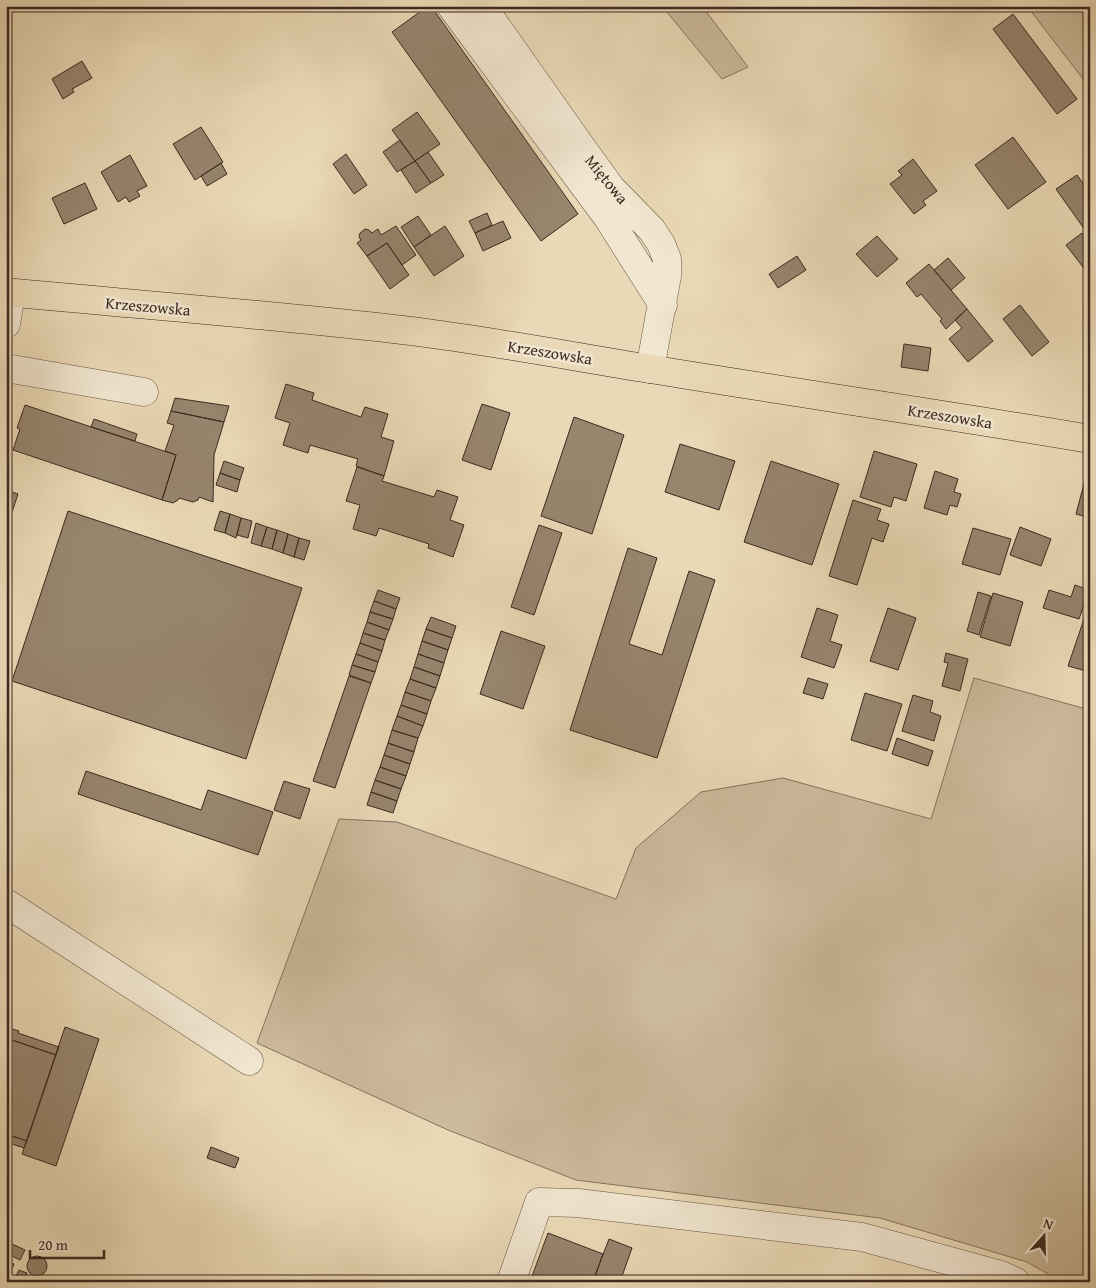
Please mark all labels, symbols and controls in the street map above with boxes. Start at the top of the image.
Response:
street label: Miętowa [580,149,635,209]
street label: Krzeszowska [104,290,192,322]
street label: Krzeszowska [506,333,594,371]
street label: Krzeszowska [906,397,994,435]
north arrow [1018,1210,1068,1260]
text: N [1041,1213,1057,1235]
scale bar [30,1228,104,1260]
text: 20 m [38,1234,69,1255]

